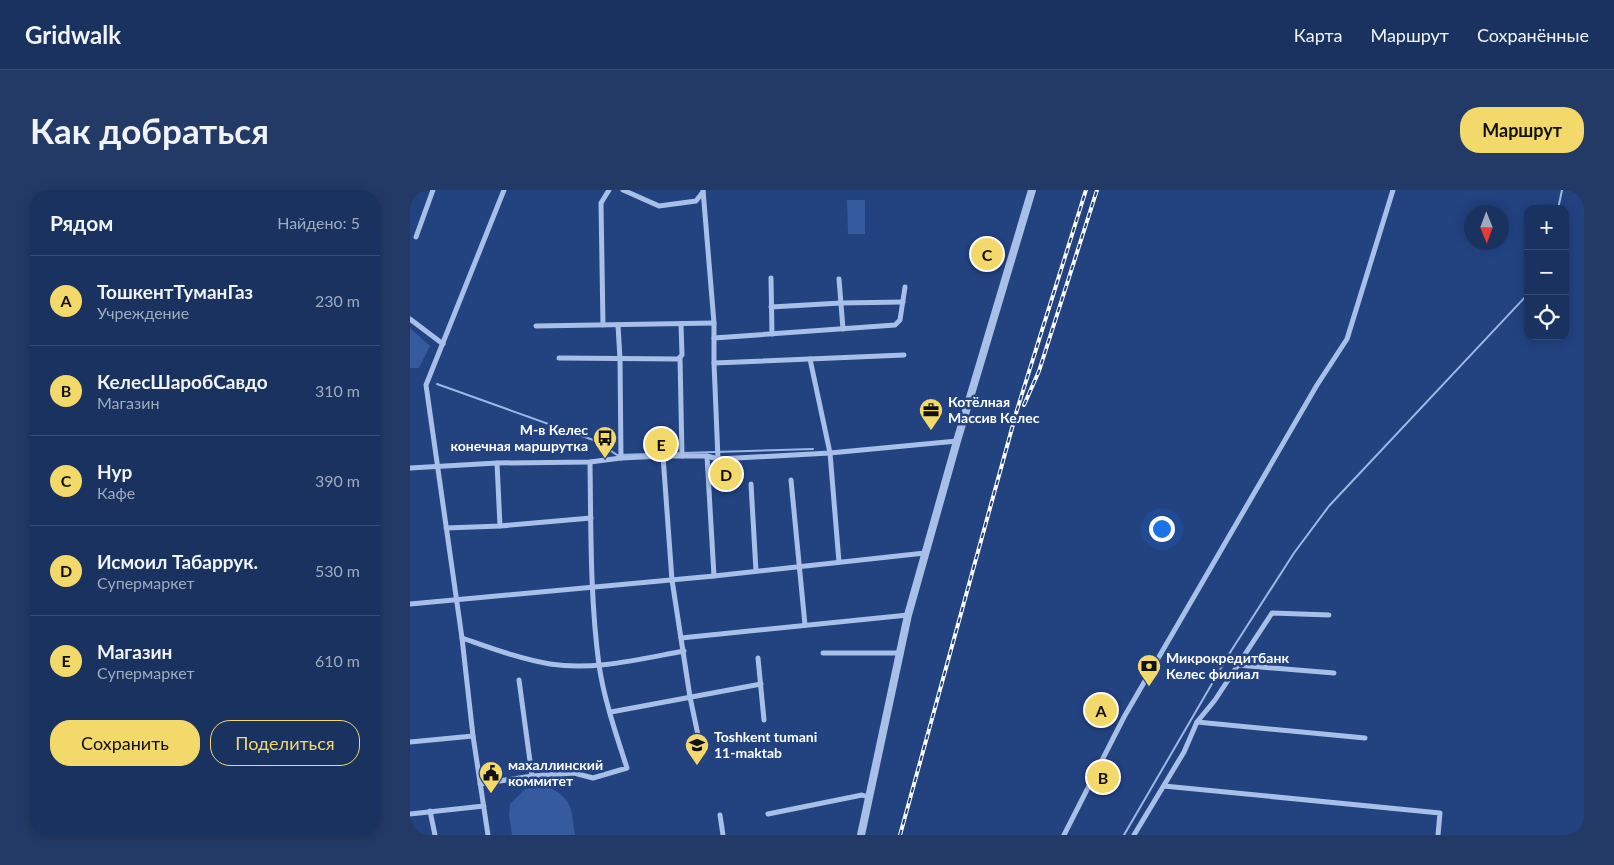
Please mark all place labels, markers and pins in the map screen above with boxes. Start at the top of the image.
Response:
pin: C [971,235,1003,273]
place label: Котёлная Массив Келес [948,393,1040,426]
office icon: Котёлная Массив Келес [918,397,944,431]
place label: М-в Келес конечная маршрутка [450,421,588,454]
bus stop icon: М-в Келес конечная маршрутка [592,425,618,459]
pin: E [645,425,677,463]
pin: D [710,455,742,493]
place label: Микрокредитбанк Келес филиал [1166,649,1289,682]
bank icon: Микрокредитбанк Келес филиал [1136,653,1162,687]
pin: A [1085,691,1117,729]
place label: Toshkent tumani 11-maktab [714,728,817,761]
school or university icon: Toshkent tumani 11-maktab [684,732,710,766]
place label: махаллинский коммитет [508,756,603,789]
pin: B [1087,758,1119,796]
public building icon: махаллинский коммитет [478,760,504,794]

